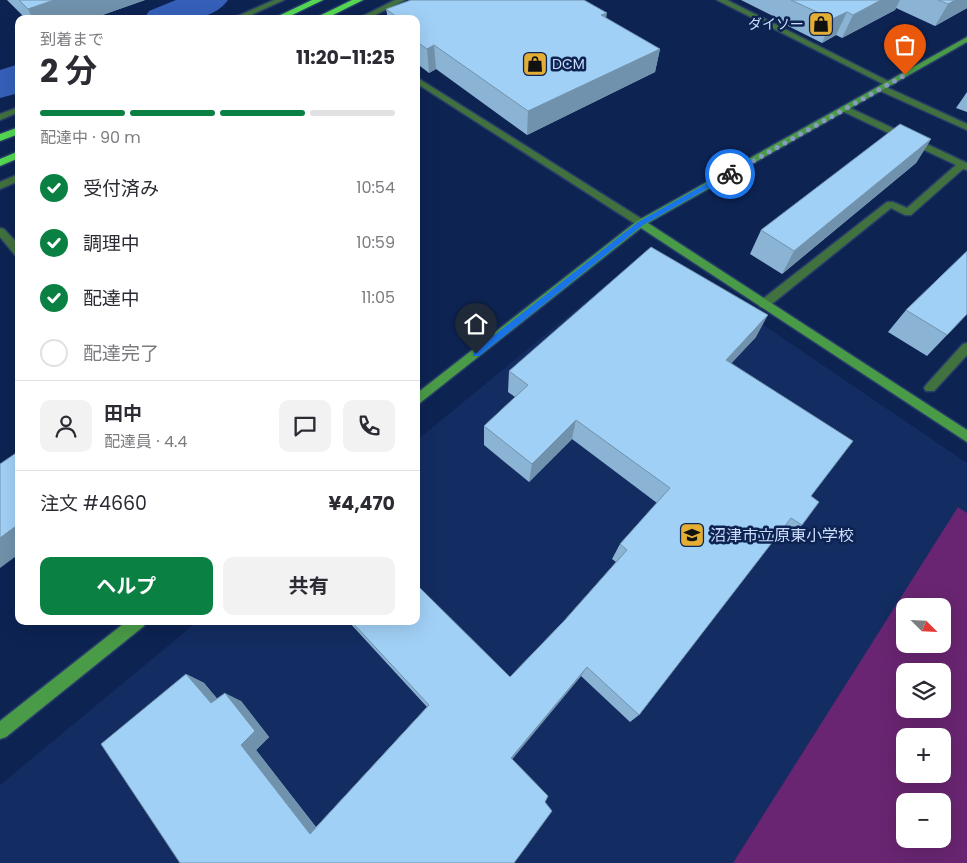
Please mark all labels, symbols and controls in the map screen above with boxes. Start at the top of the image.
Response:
shop icon: ダイソー [808,11,834,37]
place label: ダイソー [748,14,804,34]
pin [884,24,926,75]
text: 到着まで [40,28,104,51]
icon: bag [891,31,919,59]
text: 11:20–11:25 [296,44,395,71]
text: 2 分 [40,48,97,93]
shop icon: DCM [522,51,548,77]
place label: DCM [552,54,585,74]
text: 配達中 · 90 m [40,126,141,149]
courier [705,149,755,199]
icon: bike [716,160,744,188]
icon: check [40,174,68,202]
text: 受付済み [83,175,159,202]
text: 10:54 [356,176,395,199]
icon: check [40,229,68,257]
text: 調理中 [83,230,140,257]
text: 10:59 [356,231,395,254]
icon: check [40,284,68,312]
text: 配達中 [83,285,140,312]
text: 11:05 [361,286,395,309]
pin [455,303,497,354]
icon: home [462,310,490,338]
text: 配達完了 [83,340,159,367]
button: person [40,400,92,452]
text: 田中 [104,400,142,427]
button: chat [279,400,331,452]
button: phone [343,400,395,452]
text: 配達員 · 4.4 [104,430,187,453]
text: 注文 #4660 [40,490,147,517]
text: ¥4,470 [329,490,395,517]
school or university icon: 沼津市立原東小学校 [679,522,705,548]
place label: 沼津市立原東小学校 [710,524,854,547]
button: ヘルプ [40,557,213,615]
button: 共有 [223,557,395,615]
north arrow [896,598,951,652]
map controls [896,598,951,848]
button: layers [896,663,951,718]
button: + [896,728,951,783]
button: − [896,793,951,848]

